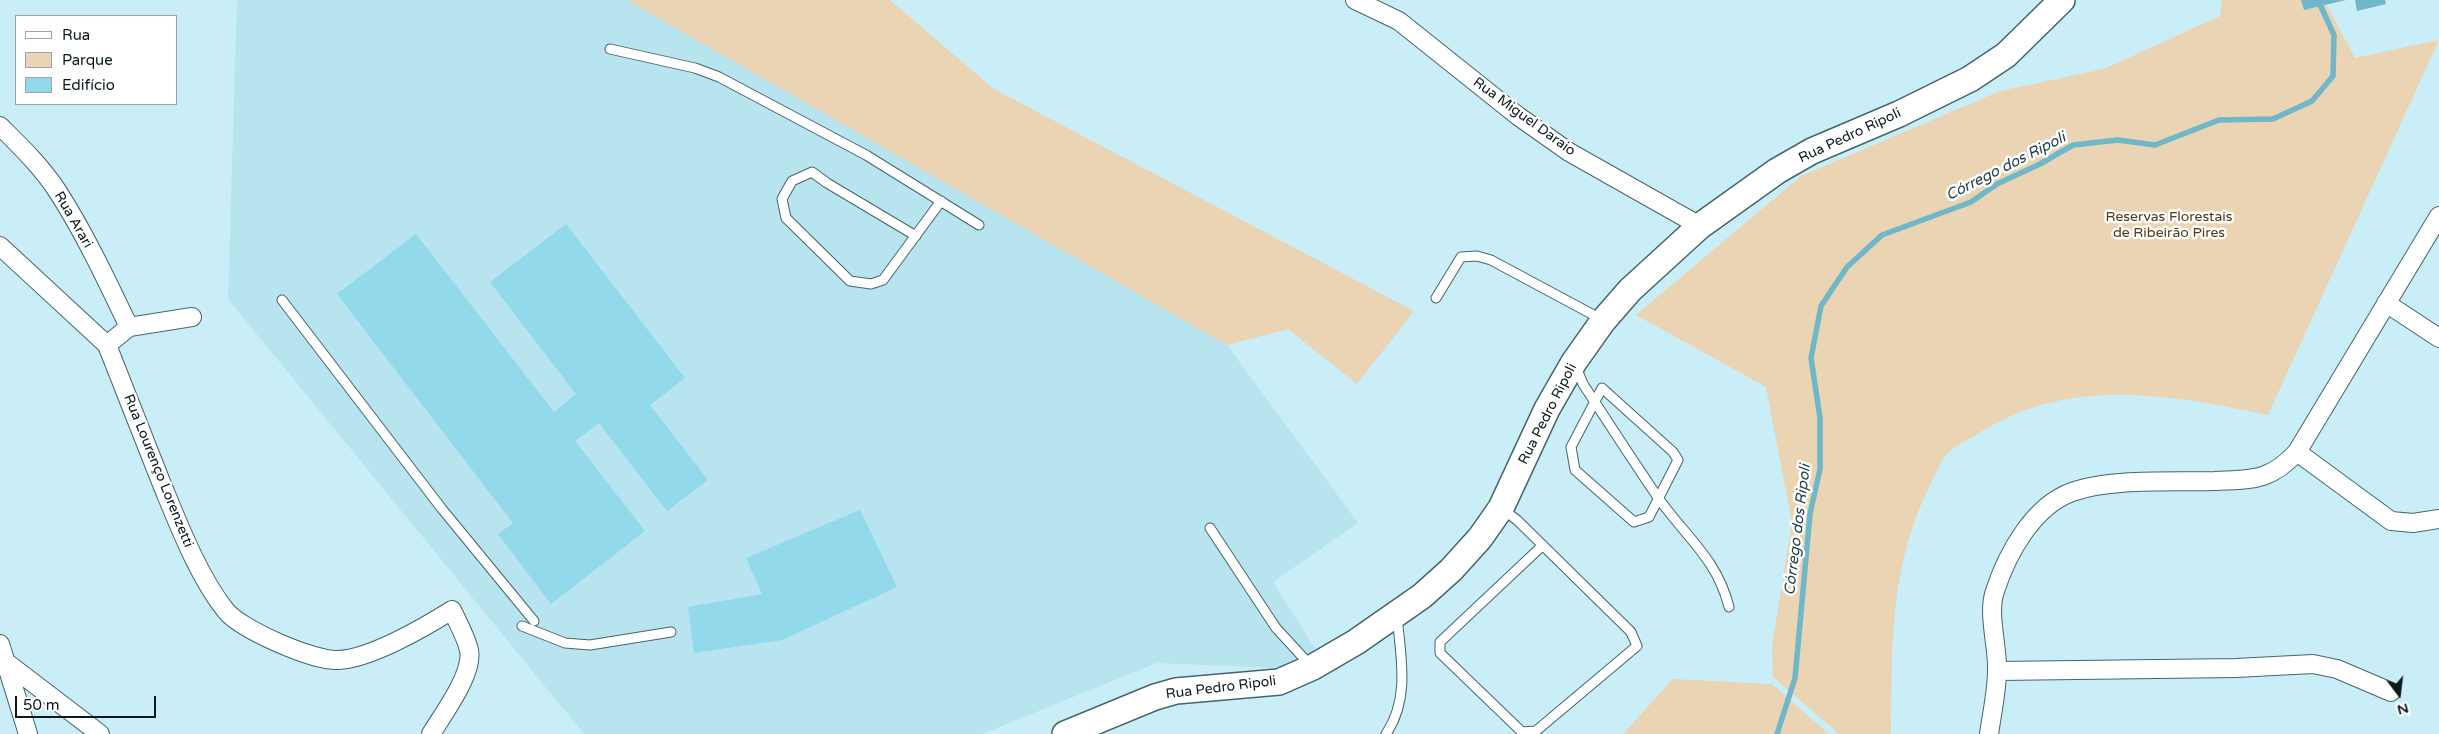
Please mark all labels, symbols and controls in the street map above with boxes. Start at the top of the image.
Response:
legend [15,15,178,105]
text: Rua [62,26,90,44]
text: Parque [62,51,113,69]
street label: Rua Miguel Daraio [1469,74,1579,160]
text: Edifício [62,76,115,94]
street label: Rua Pedro Ripoli [1796,105,1904,167]
water label: Córrego dos Ripoli [1943,129,2069,205]
street label: Rua Arari [50,189,96,251]
park label: Reservas Florestais de Ribeirão Pires [2105,209,2233,242]
street label: Rua Pedro Ripoli [1515,361,1581,467]
street label: Rua Lourenço Lorenzetti [120,392,196,550]
water label: Córrego dos Ripoli [1781,464,1815,596]
north arrow [2374,669,2424,719]
street label: Rua Pedro Ripoli [1165,673,1277,703]
scale bar [18,686,159,718]
text: 50 m [23,696,60,714]
text: N [2395,699,2411,719]

